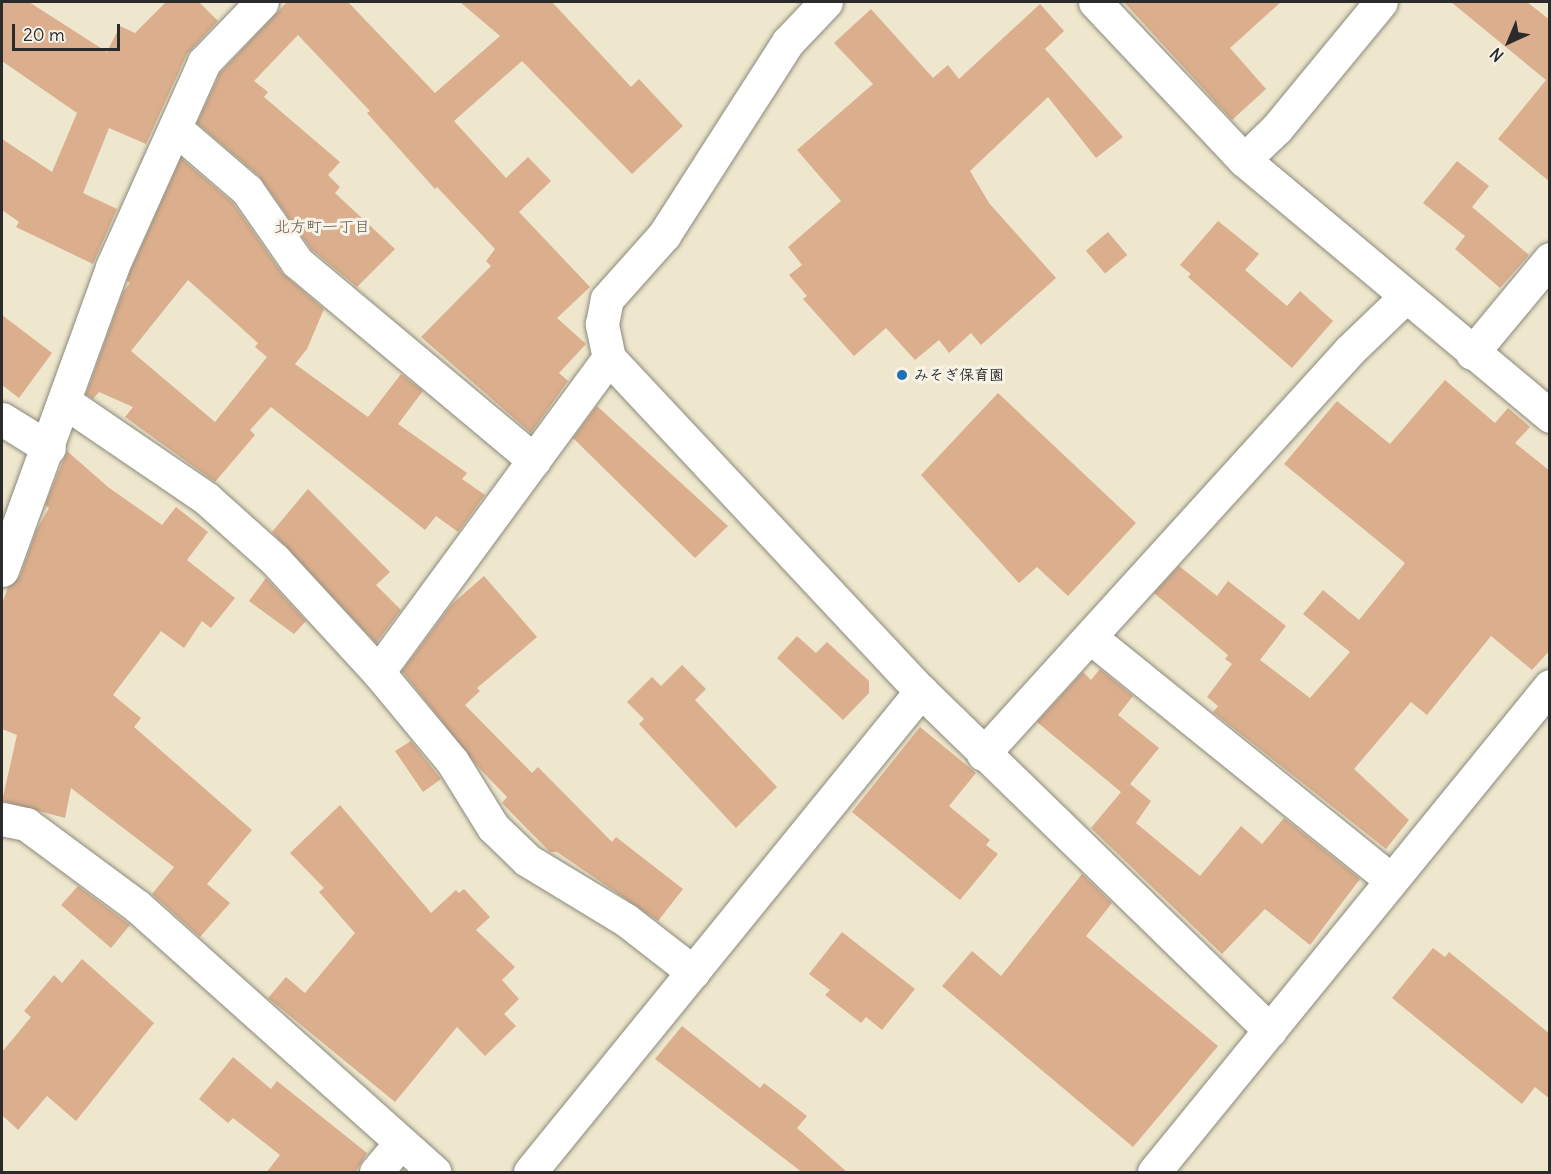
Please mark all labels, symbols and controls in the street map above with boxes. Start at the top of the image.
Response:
scale bar [15,12,123,50]
north arrow [1479,12,1539,72]
text: 20 m [23,23,65,46]
text: N [1486,44,1507,66]
district label: 北方町一丁目 [274,216,370,236]
place label: みそぎ保育園 [914,366,1004,384]
marker: みそぎ保育園 [895,368,909,382]

